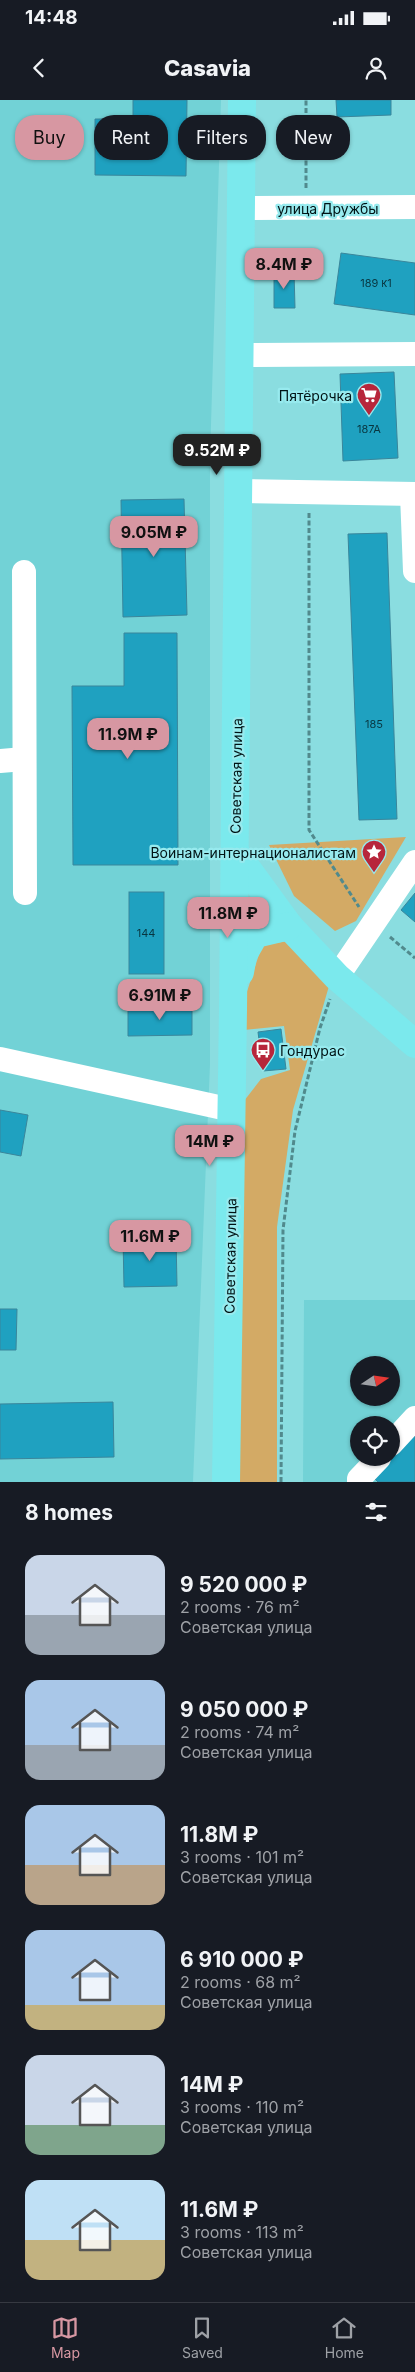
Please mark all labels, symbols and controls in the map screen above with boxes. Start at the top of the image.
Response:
text: 14:48 [25,6,78,29]
icon: back [25,54,53,82]
icon: person [362,54,390,82]
text: Casavia [164,55,251,81]
chip: Buy [15,115,84,160]
chip: Rent [94,115,168,160]
chip: Filters [178,115,266,160]
chip: New [276,115,350,160]
street label: улица Дружбы [277,200,379,217]
pin: 8.4M ₽ [243,248,325,290]
text: 8.4M ₽ [256,254,312,274]
house number: 189 к1 [360,276,392,290]
supermarket icon: Пятёрочка [356,382,382,416]
place label: Пятёрочка [279,387,352,404]
house number: 187А [357,422,381,436]
pin: 9.52M ₽ [171,434,263,476]
text: 9.52M ₽ [184,440,250,460]
pin: 9.05M ₽ [108,516,200,558]
text: 9.05M ₽ [121,522,187,542]
house number: 185 [365,717,383,731]
pin: 11.9M ₽ [82,718,174,760]
street label: Советская улица [226,718,246,834]
text: 11.9M ₽ [98,724,158,744]
place icon: Воинам-интернационалистам [361,839,387,873]
place label: Воинам-интернационалистам [150,844,356,861]
pin: 11.8M ₽ [182,896,274,939]
text: 11.8M ₽ [198,903,258,923]
house number: 144 [137,926,155,940]
pin: 6.91M ₽ [114,978,206,1021]
text: 6.91M ₽ [129,985,191,1005]
bus stop icon: Гондурас [250,1037,276,1071]
place label: Гондурас [280,1042,345,1059]
pin: 14M ₽ [175,1124,245,1167]
text: 14M ₽ [186,1131,234,1151]
street label: Советская улица [220,1198,240,1314]
pin: 11.6M ₽ [104,1220,196,1262]
text: 11.6M ₽ [120,1226,180,1246]
north arrow [350,1356,400,1406]
map controls [350,1356,400,1466]
button: locate [350,1416,400,1466]
icon: filters [362,1498,390,1526]
text: 8 homes [25,1500,113,1525]
text: 9 520 000 ₽ [180,1572,307,1597]
icon: home [65,1575,125,1635]
text: 2 rooms · 76 m² [180,1597,300,1617]
text: Советская улица [180,1617,312,1637]
text: 9 050 000 ₽ [180,1697,308,1722]
icon: home [65,1700,125,1760]
text: 2 rooms · 74 m² [180,1722,299,1742]
text: Советская улица [180,1742,312,1762]
text: 11.8M ₽ [180,1822,258,1847]
icon: home [65,1825,125,1885]
text: 3 rooms · 101 m² [180,1847,304,1867]
text: Советская улица [180,1867,312,1887]
text: 6 910 000 ₽ [180,1947,303,1972]
icon: home [65,1950,125,2010]
text: 2 rooms · 68 m² [180,1972,301,1992]
text: Советская улица [180,1992,312,2012]
text: 14M ₽ [180,2072,243,2097]
icon: home [65,2075,125,2135]
text: 3 rooms · 110 m² [180,2097,304,2117]
text: Советская улица [180,2117,312,2137]
text: 11.6M ₽ [180,2197,258,2222]
icon: home [65,2200,125,2260]
text: 3 rooms · 113 m² [180,2222,304,2242]
text: Советская улица [180,2242,312,2262]
tab: Map [51,2314,80,2361]
tab: Saved [182,2314,223,2361]
tab: Home [325,2314,364,2361]

